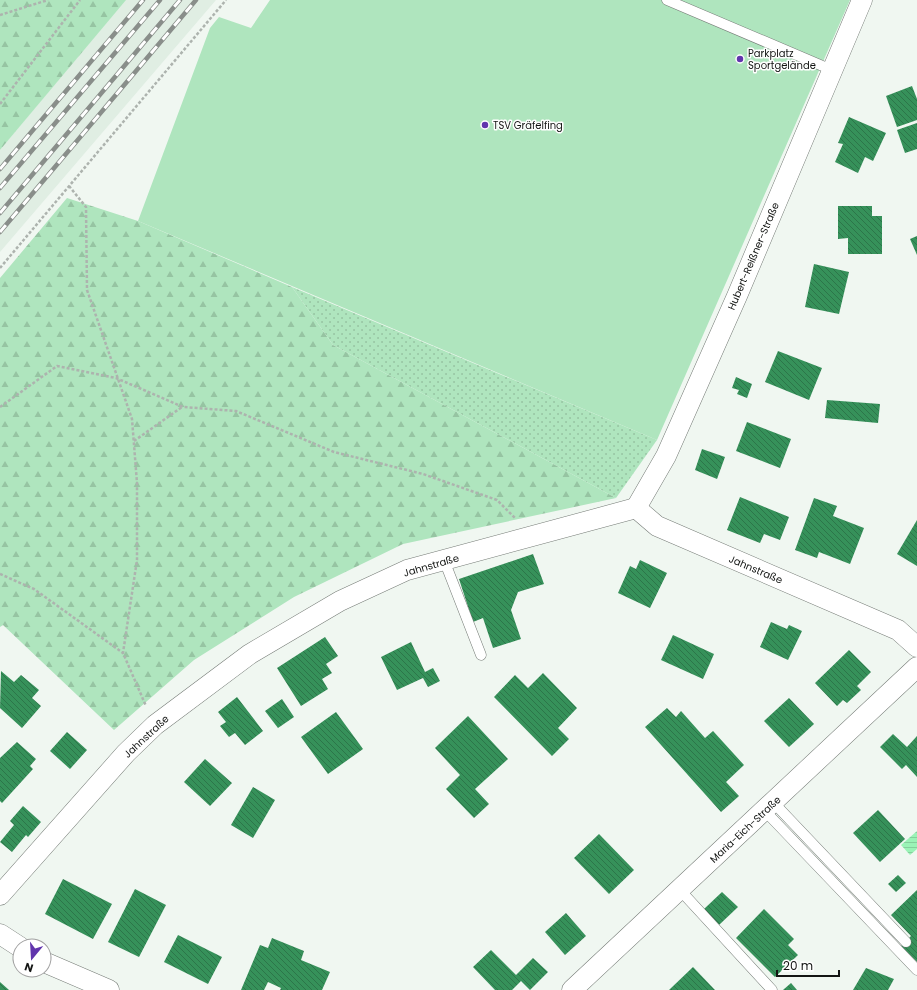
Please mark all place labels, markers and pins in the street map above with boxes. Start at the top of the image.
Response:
place label: Parkplatz Sportgelände [748,46,816,73]
marker: Parkplatz Sportgelände [735,54,745,64]
place label: TSV Gräfelfing [493,118,563,133]
marker: TSV Gräfelfing [480,120,490,130]

